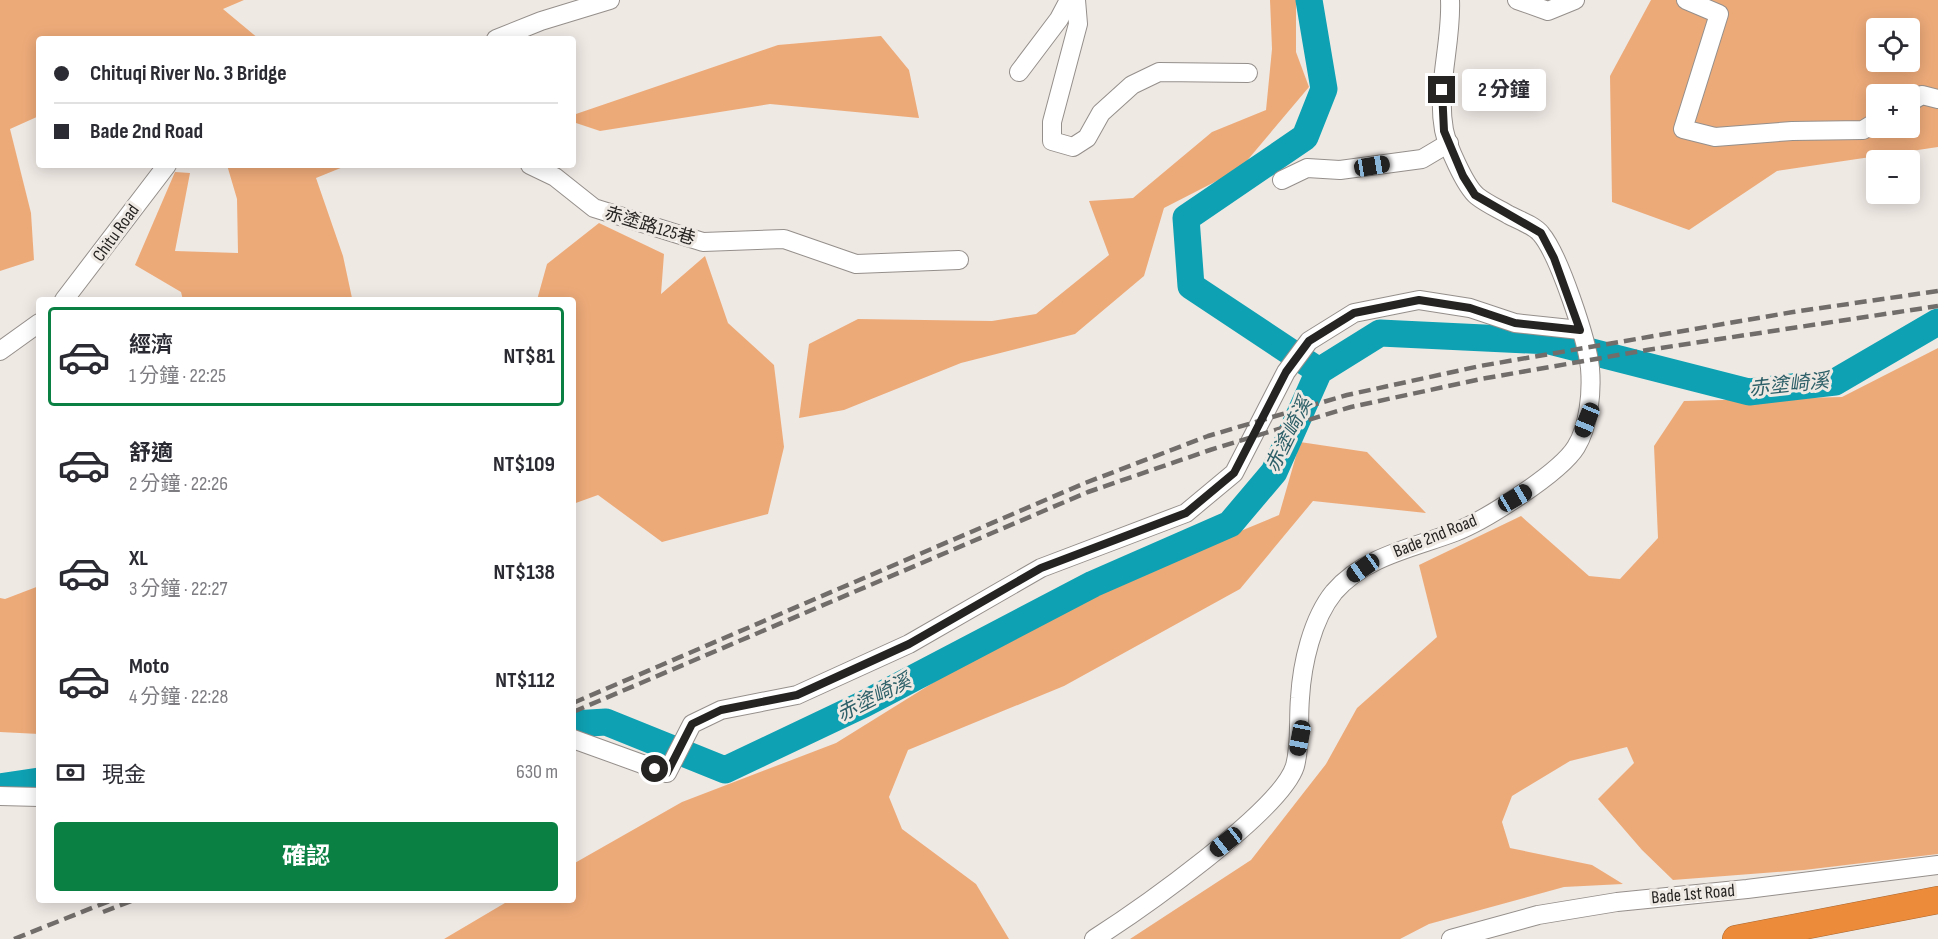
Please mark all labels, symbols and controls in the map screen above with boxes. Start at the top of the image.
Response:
map controls [1866,18,1920,204]
button: locate [1866,18,1920,72]
text: Chituqi River No. 3 Bridge [90,60,287,87]
callout: 2 分鐘 [1463,69,1547,111]
route end [1428,76,1455,103]
text: 2 分鐘 [1478,78,1530,102]
button: + [1866,84,1920,138]
text: Bade 2nd Road [90,118,203,145]
button: − [1866,150,1920,204]
car [1353,154,1391,178]
street label: Chitu Road [88,200,144,266]
street label: 赤塗路125巷 [602,202,698,250]
icon: car [57,330,111,384]
text: 經濟 [129,332,173,359]
text: NT$81 [503,343,555,370]
text: 1 分鐘 · 22:25 [129,364,226,388]
water label: 赤塗崎溪 [1748,369,1833,401]
water label: 赤塗崎溪 [1261,391,1319,476]
car [1572,400,1602,440]
icon: car [57,438,111,492]
text: 舒適 [129,440,173,467]
text: NT$109 [493,451,555,478]
text: 2 分鐘 · 22:26 [129,472,228,496]
car [1495,481,1535,515]
street label: Bade 2nd Road [1390,510,1480,562]
text: XL [129,545,148,572]
icon: car [57,546,111,600]
car [1343,550,1383,586]
text: NT$138 [494,559,555,586]
text: 3 分鐘 · 22:27 [129,577,227,601]
text: Moto [129,653,169,680]
icon: car [57,654,111,708]
text: NT$112 [495,667,555,694]
water label: 赤塗崎溪 [833,668,918,727]
text: 4 分鐘 · 22:28 [129,685,228,709]
car [1288,719,1312,757]
route start [641,755,668,782]
icon: cash [54,756,87,789]
text: 630 m [516,760,558,784]
text: 現金 [102,762,146,789]
button: 確認 [54,822,558,891]
car [1206,824,1246,860]
street label: Bade 1st Road [1650,880,1736,908]

